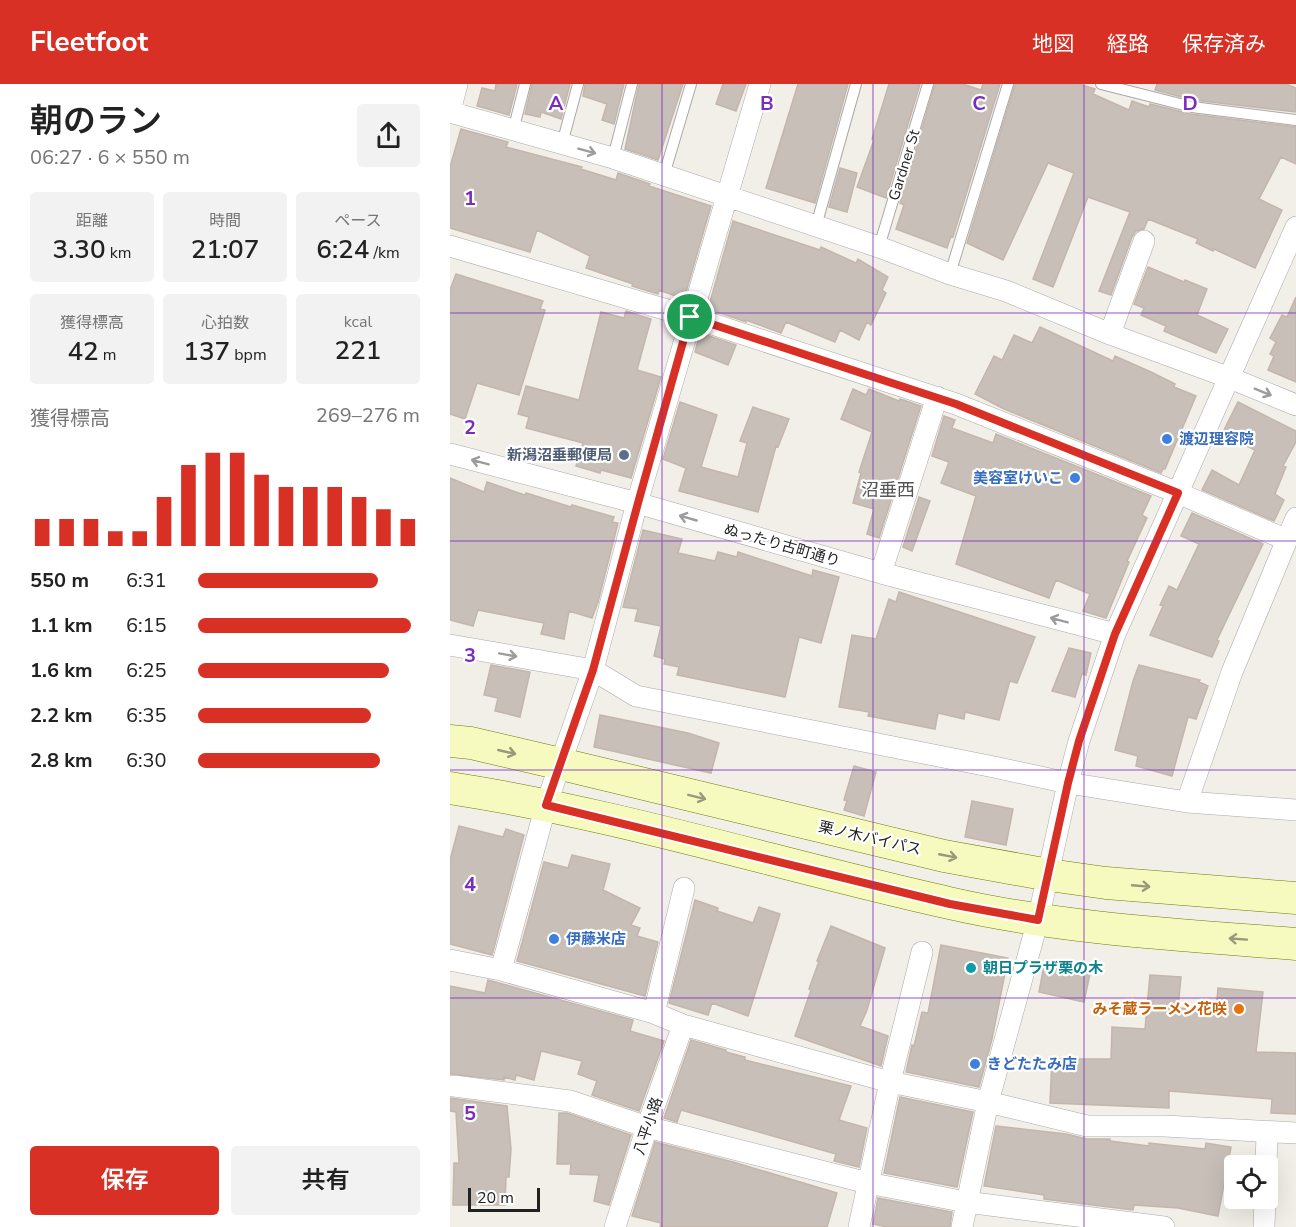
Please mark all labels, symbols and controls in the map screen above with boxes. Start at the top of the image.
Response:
text: Fleetfoot [30,23,148,61]
text: 地図 [1032,30,1074,58]
text: 経路 [1107,30,1149,58]
text: 保存済み [1182,30,1266,58]
text: A [549,90,564,117]
text: B [760,90,774,117]
text: C [972,90,986,117]
text: D [1182,90,1198,117]
text: 朝のラン [30,99,162,144]
button: share [357,104,420,167]
street label: Gardner St [884,126,924,203]
text: 06:27 · 6 × 550 m [30,144,190,171]
one-way arrow [577,145,596,157]
text: 1 [464,185,476,212]
text: 距離 [76,210,108,232]
text: 時間 [209,210,241,232]
text: ペース [334,210,382,232]
text: 3.30 [53,232,106,267]
text: 21:07 [191,232,259,267]
text: 6:24 [316,232,369,267]
text: km [106,242,131,264]
text: /km [369,242,400,264]
pin [664,291,715,342]
icon: arrive [673,300,706,333]
text: kcal [344,311,372,333]
text: 獲得標高 [60,312,124,334]
text: 心拍数 [201,312,249,334]
text: 221 [335,333,381,368]
text: 42 [67,334,99,369]
text: 137 [183,334,230,369]
text: m [99,344,117,366]
text: bpm [230,344,267,366]
one-way arrow [1253,387,1272,398]
text: 269–276 m [316,402,420,429]
text: 獲得標高 [30,405,110,432]
text: 2 [464,414,476,441]
place label: 渡辺理容院 [1179,429,1254,449]
marker: 渡辺理容院 [1160,432,1174,446]
place label: 新潟沼垂郵便局 [507,445,612,465]
marker: 新潟沼垂郵便局 [617,448,631,462]
one-way arrow [471,456,490,467]
place label: 美容室けいこ [973,468,1063,488]
marker: 美容室けいこ [1068,471,1082,485]
district label: 沼垂西 [861,478,915,502]
one-way arrow [679,512,698,523]
street label: ぬったり古町通り [722,519,842,571]
text: 550 m [30,567,89,594]
text: 6:31 [126,567,167,594]
text: 1.1 km [30,612,93,639]
text: 6:15 [126,612,167,639]
one-way arrow [1049,613,1068,625]
text: 3 [464,642,476,669]
one-way arrow [497,650,517,661]
text: 1.6 km [30,657,93,684]
text: 6:25 [126,657,167,684]
text: 2.2 km [30,702,93,729]
text: 6:35 [126,702,167,729]
one-way arrow [498,746,517,758]
text: 2.8 km [30,747,93,774]
text: 6:30 [126,747,167,774]
one-way arrow [687,792,706,804]
street label: 栗ノ木バイパス [817,816,923,860]
one-way arrow [938,851,958,862]
text: 4 [464,871,476,898]
one-way arrow [1130,881,1150,892]
place label: 伊藤米店 [566,929,626,949]
marker: 伊藤米店 [547,932,561,946]
one-way arrow [1228,934,1248,945]
place label: 朝日プラザ栗の木 [983,958,1103,978]
marker: 朝日プラザ栗の木 [964,961,978,975]
place label: みそ蔵ラーメン花咲 [1093,999,1227,1019]
marker: みそ蔵ラーメン花咲 [1232,1002,1246,1016]
place label: きどたたみ店 [987,1054,1077,1074]
marker: きどたたみ店 [968,1057,982,1071]
street label: 八平小路 [629,1094,667,1158]
text: 5 [464,1100,476,1127]
button: 保存 [30,1146,219,1215]
button: 共有 [231,1146,420,1215]
map controls [1224,1155,1278,1209]
button: locate [1224,1155,1278,1209]
scale bar [468,1185,540,1212]
text: 20 m [477,1187,514,1209]

